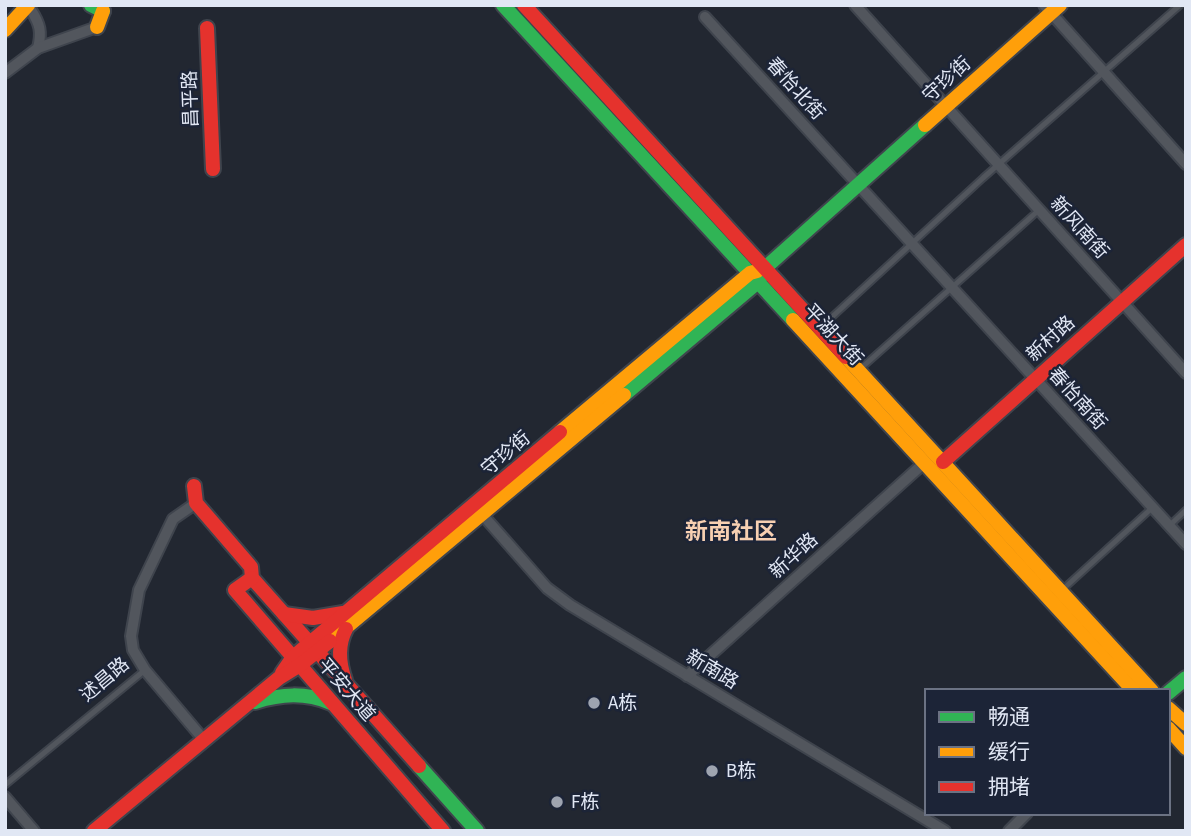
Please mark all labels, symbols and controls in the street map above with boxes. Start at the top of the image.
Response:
street label: 守珍街 [917,51,977,109]
street label: 春怡北街 [760,52,830,126]
street label: 昌平路 [177,70,205,128]
street label: 新风南街 [1044,191,1114,265]
street label: 平湖大街 [797,298,869,372]
street label: 新村路 [1021,310,1081,368]
street label: 春怡南街 [1042,362,1112,436]
street label: 守珍街 [475,425,537,483]
district label: 新南社区 [685,515,777,548]
street label: 新华路 [764,527,824,585]
street label: 新南路 [681,644,743,696]
street label: 述昌路 [74,651,136,709]
street label: 平安大道 [311,652,381,728]
legend [925,689,1170,815]
place label: A栋 [608,690,637,717]
marker: A栋 [586,695,602,711]
text: 畅通 [988,702,1030,732]
text: 缓行 [988,737,1030,767]
place label: B栋 [726,758,756,785]
marker: B栋 [704,763,720,779]
text: 拥堵 [988,772,1030,802]
place label: F栋 [571,789,599,816]
marker: F栋 [549,794,565,810]

